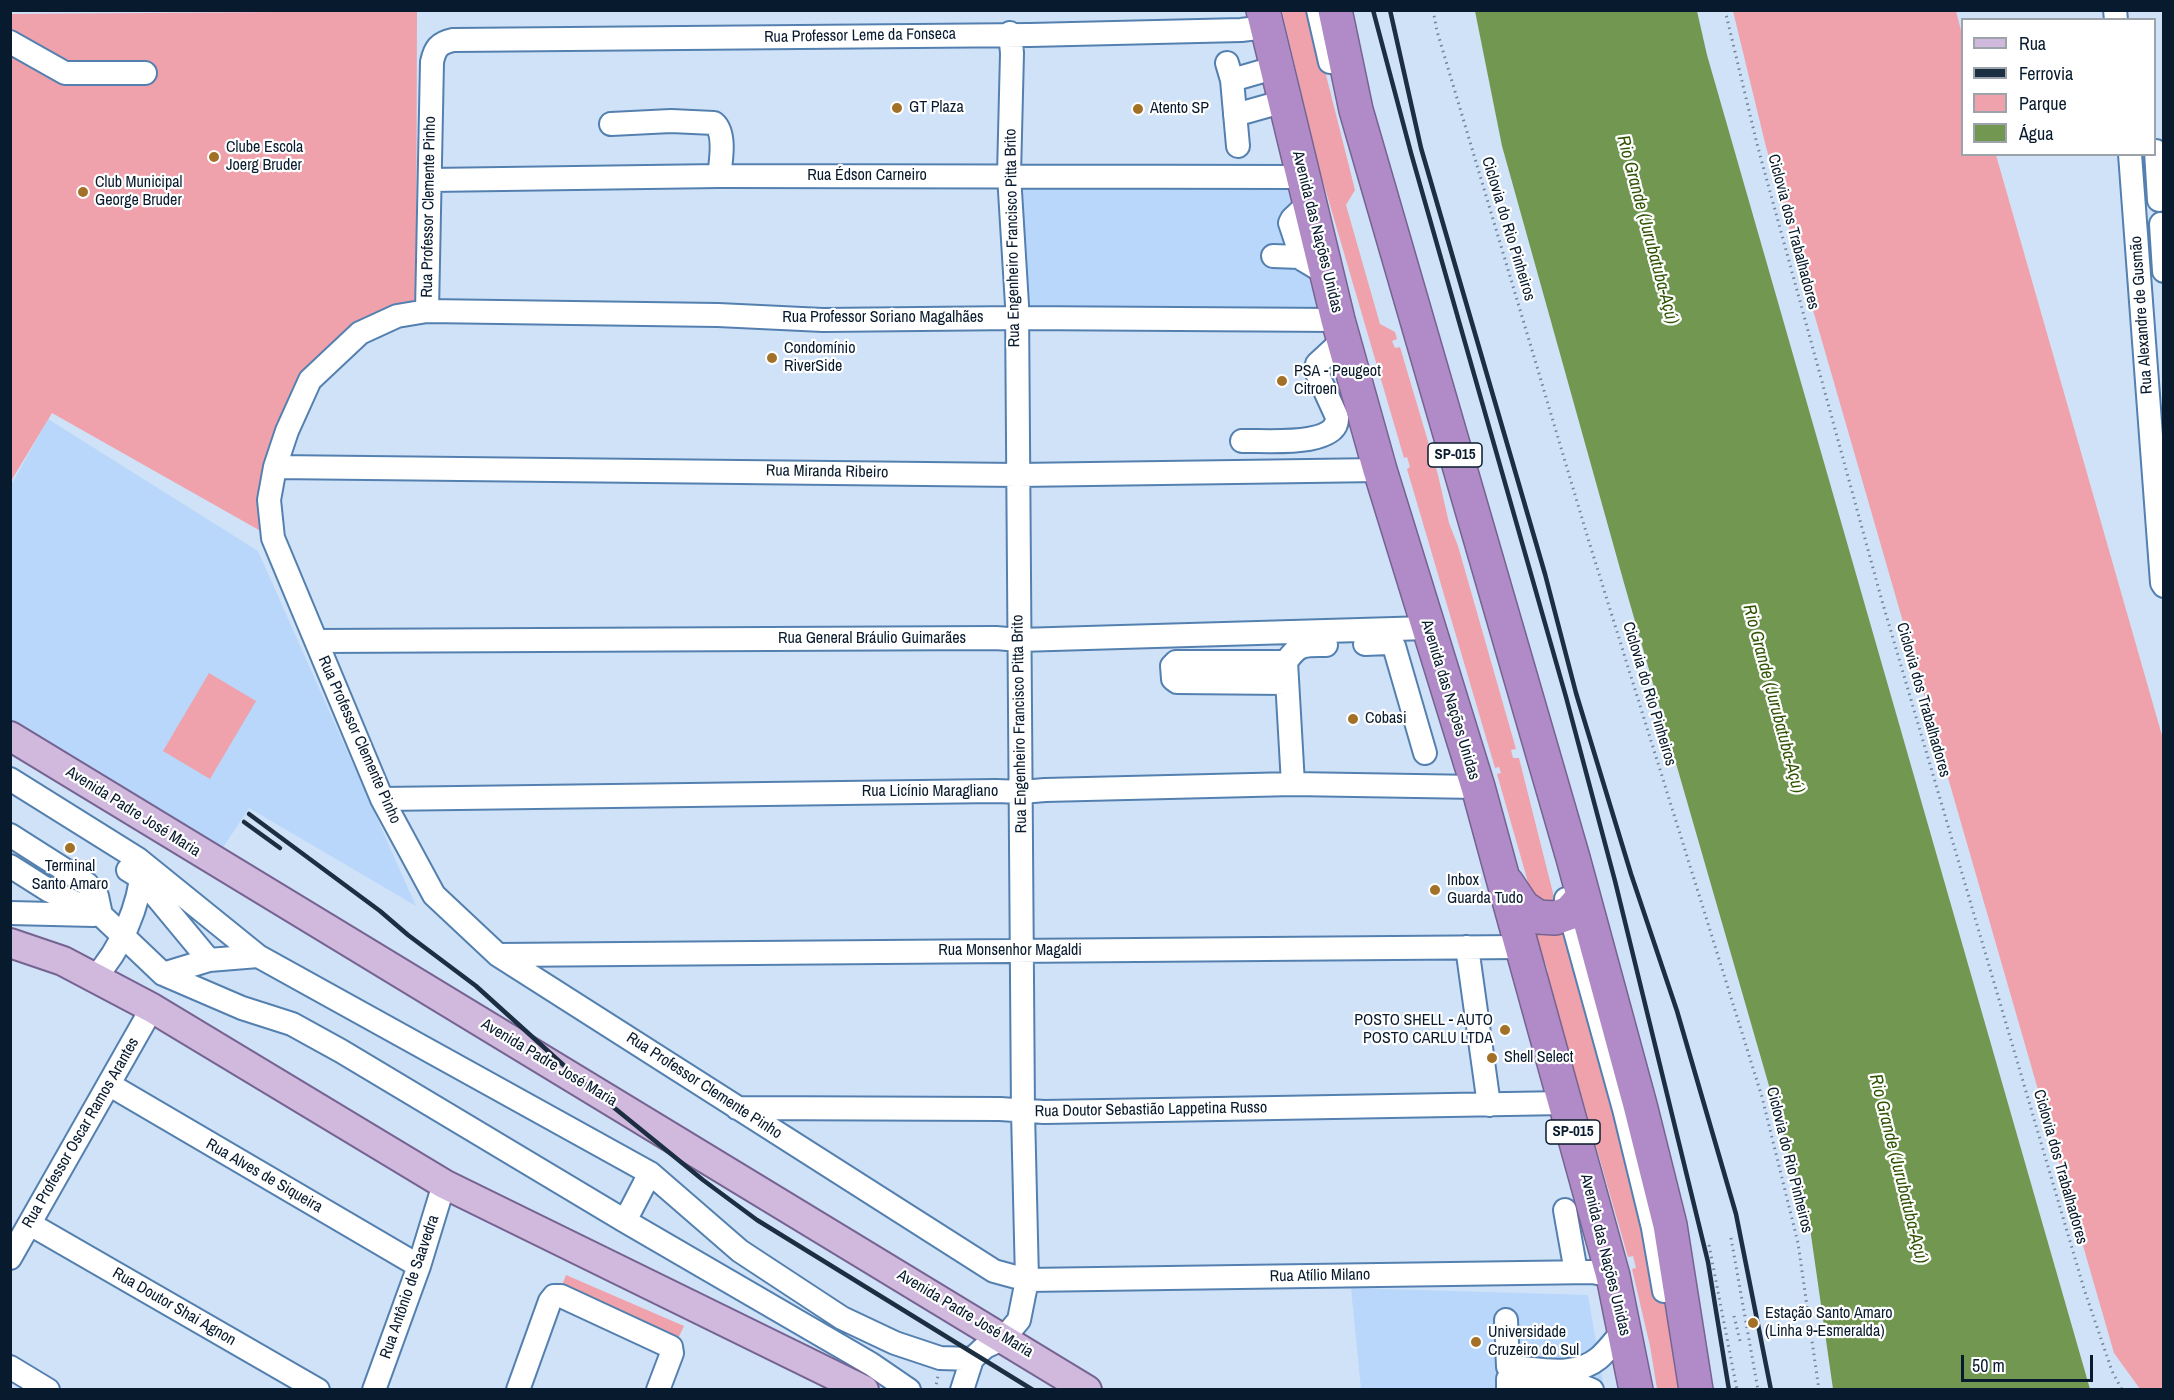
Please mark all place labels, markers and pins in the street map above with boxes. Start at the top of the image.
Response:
place label: GT Plaza [909,98,964,118]
place label: Atento SP [1150,99,1209,119]
marker: GT Plaza [890,101,904,115]
marker: Atento SP [1131,102,1145,116]
place label: Clube Escola Joerg Bruder [226,138,303,176]
marker: Clube Escola Joerg Bruder [207,150,221,164]
place label: Club Municipal George Bruder [95,173,183,211]
marker: Club Municipal George Bruder [76,185,90,199]
place label: Condomínio RiverSide [784,339,855,377]
marker: Condomínio RiverSide [765,351,779,365]
place label: PSA - Peugeot Citroen [1294,362,1381,400]
marker: PSA - Peugeot Citroen [1275,374,1289,388]
place label: Cobasi [1365,709,1407,729]
marker: Cobasi [1346,712,1360,726]
marker: Terminal Santo Amaro [63,841,77,855]
place label: Terminal Santo Amaro [32,857,108,895]
place label: Inbox Guarda Tudo [1447,871,1523,909]
marker: Inbox Guarda Tudo [1428,883,1442,897]
place label: POSTO SHELL - AUTO POSTO CARLU LTDA [1354,1011,1493,1049]
marker: POSTO SHELL - AUTO POSTO CARLU LTDA [1498,1023,1512,1037]
place label: Shell Select [1504,1048,1573,1068]
marker: Shell Select [1485,1051,1499,1065]
place label: Estação Santo Amaro (Linha 9-Esmeralda) [1765,1304,1893,1342]
marker: Estação Santo Amaro (Linha 9-Esmeralda) [1746,1316,1760,1330]
place label: Universidade Cruzeiro do Sul [1488,1323,1579,1361]
marker: Universidade Cruzeiro do Sul [1469,1335,1483,1349]

